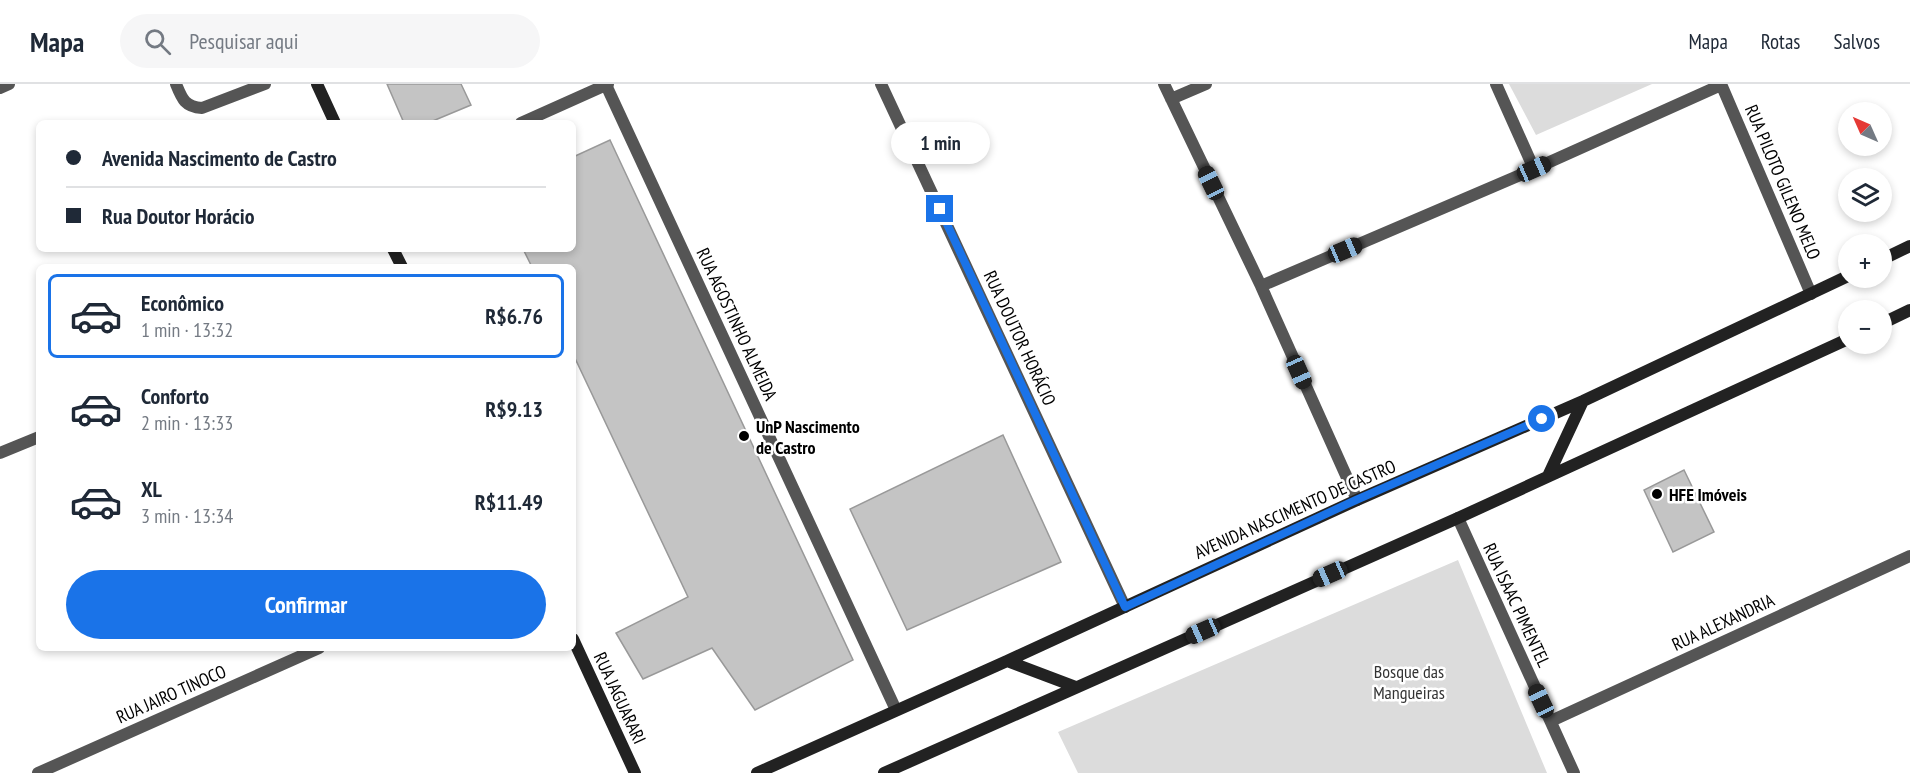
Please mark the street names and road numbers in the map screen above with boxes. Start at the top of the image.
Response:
street label: RUA PILOTO GILENO MELO [1740,101,1826,263]
street label: RUA AGOSTINHO ALMEIDA [692,244,783,404]
street label: RUA DOUTOR HORÁCIO [979,267,1061,409]
street label: AVENIDA NASCIMENTO DE CASTRO [1191,454,1399,564]
street label: RUA ISAAC PIMENTEL [1478,539,1556,671]
street label: RUA ALEXANDRIA [1668,588,1778,656]
street label: RUA JAGUARARI [589,648,651,748]
street label: RUA JAIRO TINOCO [113,660,230,728]

